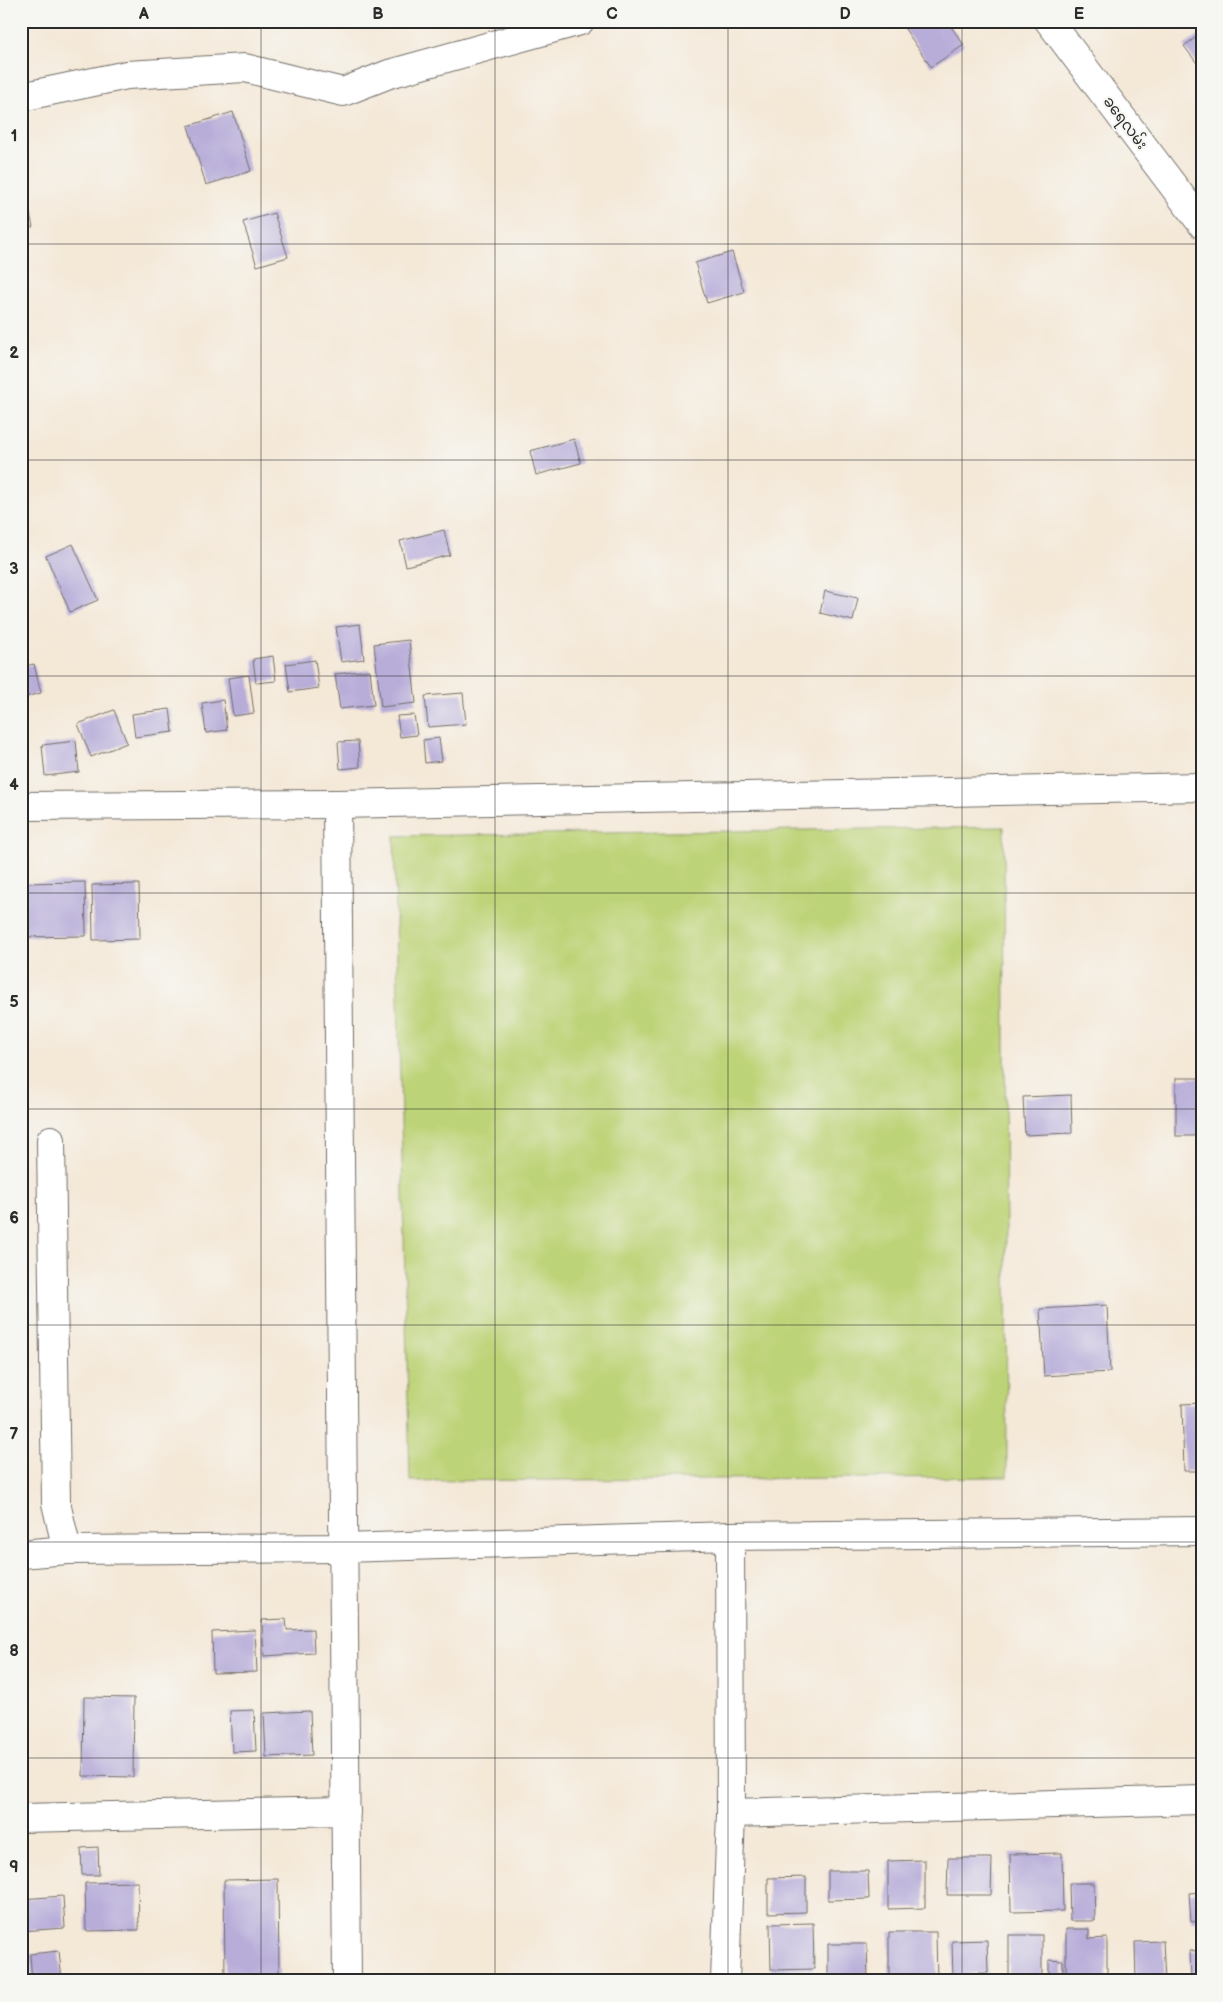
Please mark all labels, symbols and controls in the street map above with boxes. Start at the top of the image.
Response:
text: A [138,5,149,24]
text: B [372,5,384,24]
text: C [606,5,618,24]
text: D [839,5,851,24]
text: E [1074,5,1084,24]
street label: ခရေလမ်း [1097,92,1152,155]
text: 1 [11,127,17,146]
text: 2 [9,344,19,363]
text: 3 [9,560,19,579]
text: 4 [9,776,19,795]
text: 5 [9,993,19,1012]
text: 6 [9,1209,19,1228]
text: 7 [10,1425,19,1444]
text: 8 [9,1642,19,1661]
text: 9 [9,1858,19,1877]

